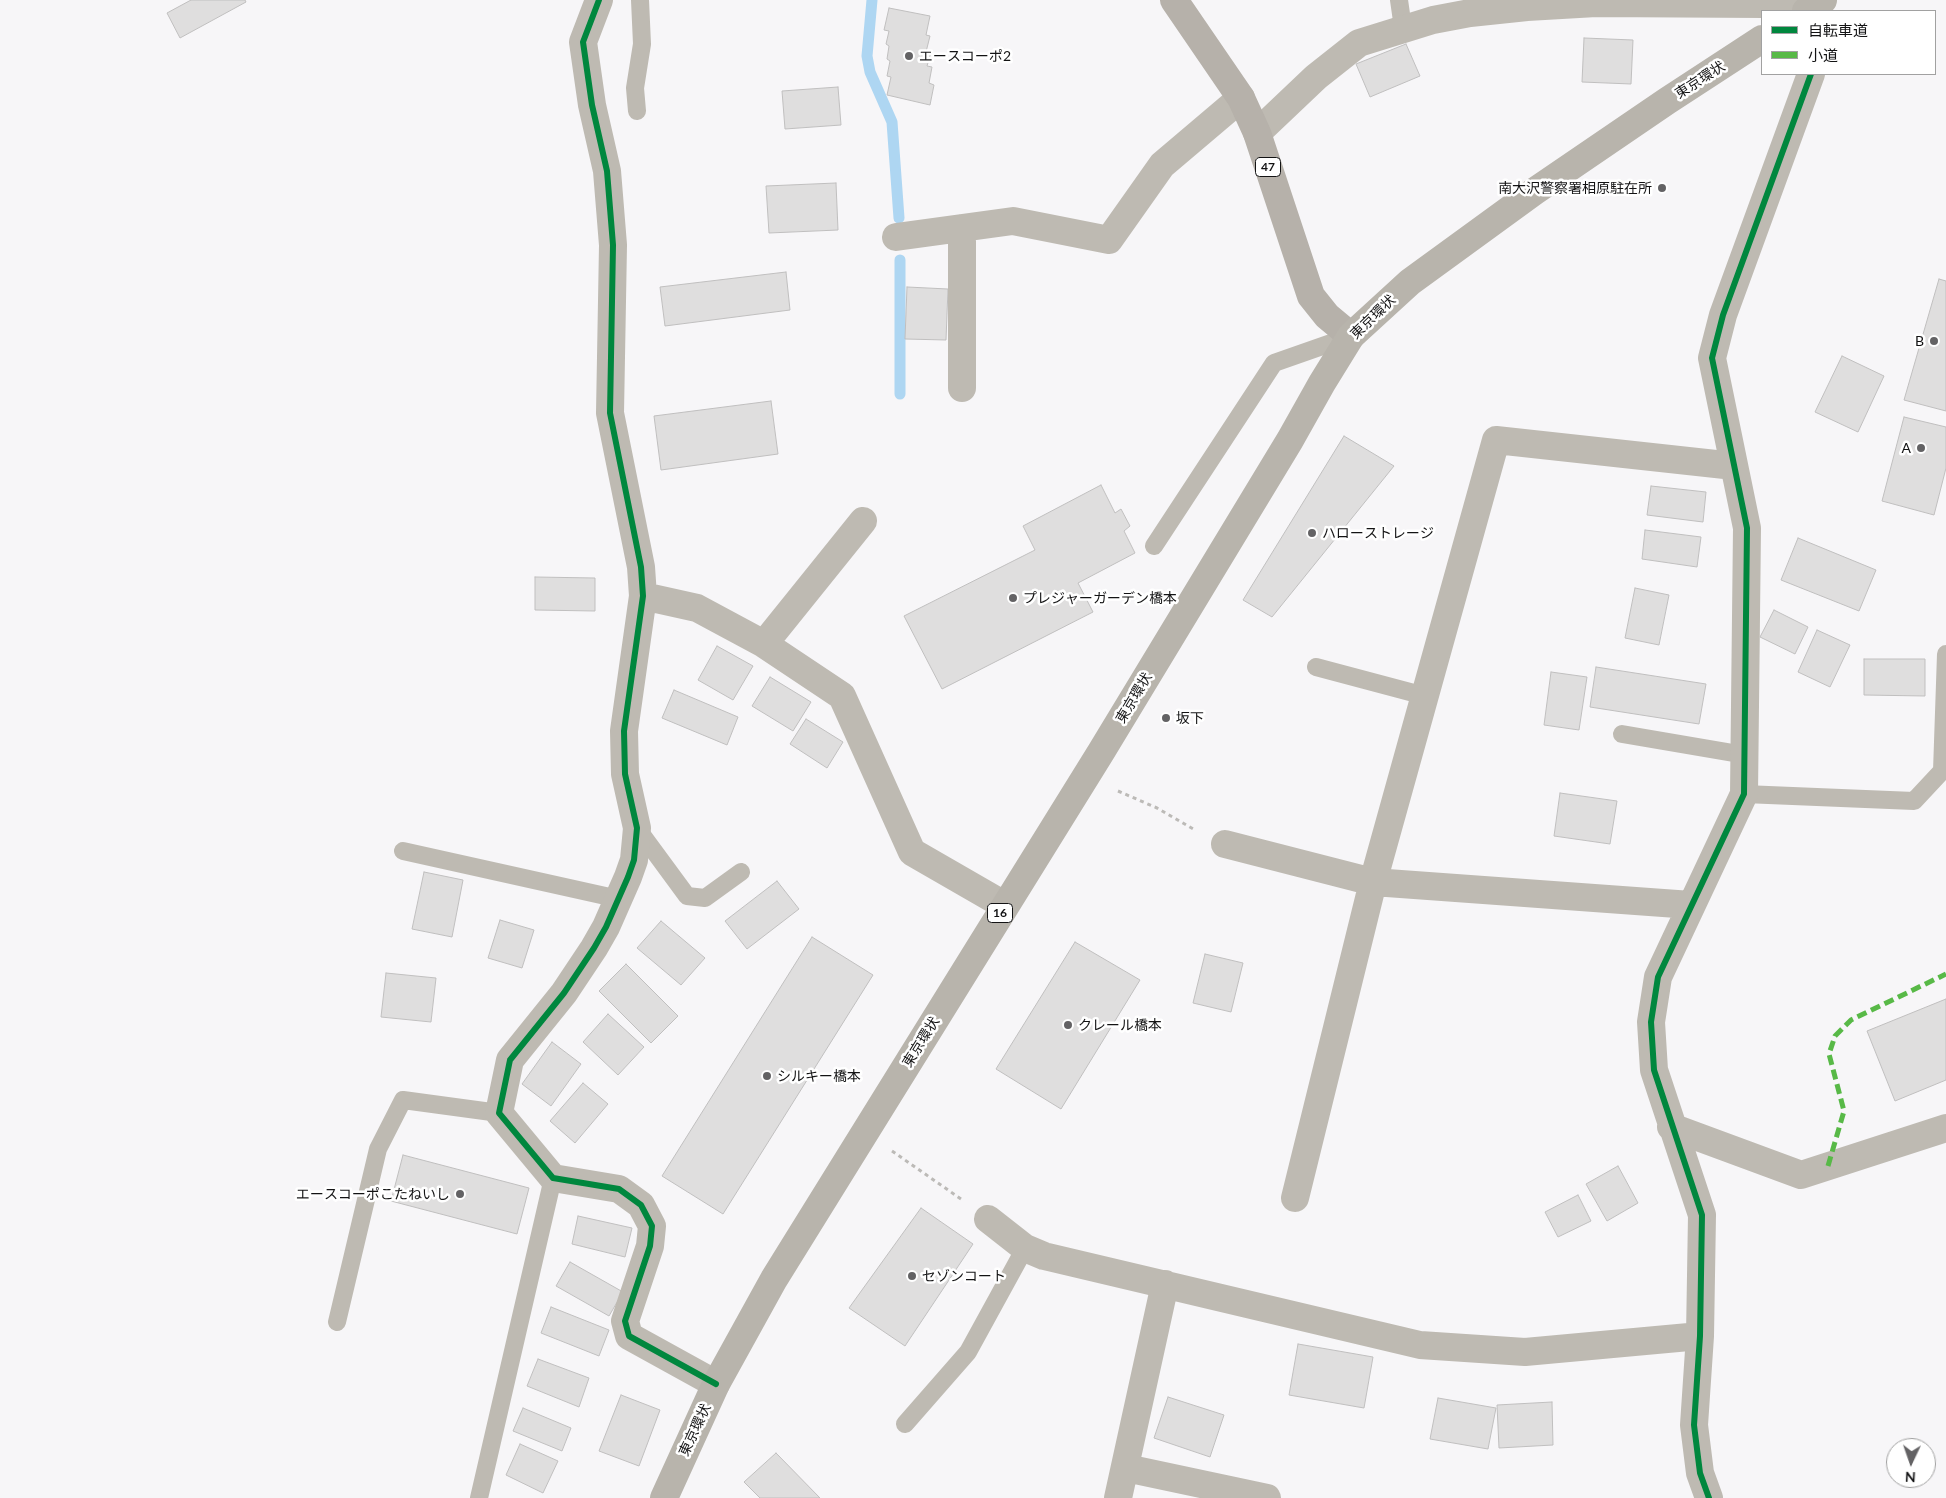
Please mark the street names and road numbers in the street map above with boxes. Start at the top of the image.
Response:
street label: 東京環状 [1672,58,1728,102]
road number: 47 [1256,158,1280,176]
street label: 東京環状 [1347,292,1399,342]
street label: 東京環状 [1112,670,1156,726]
road number: 16 [988,904,1012,922]
street label: 東京環状 [899,1014,943,1070]
street label: 東京環状 [676,1401,714,1459]

